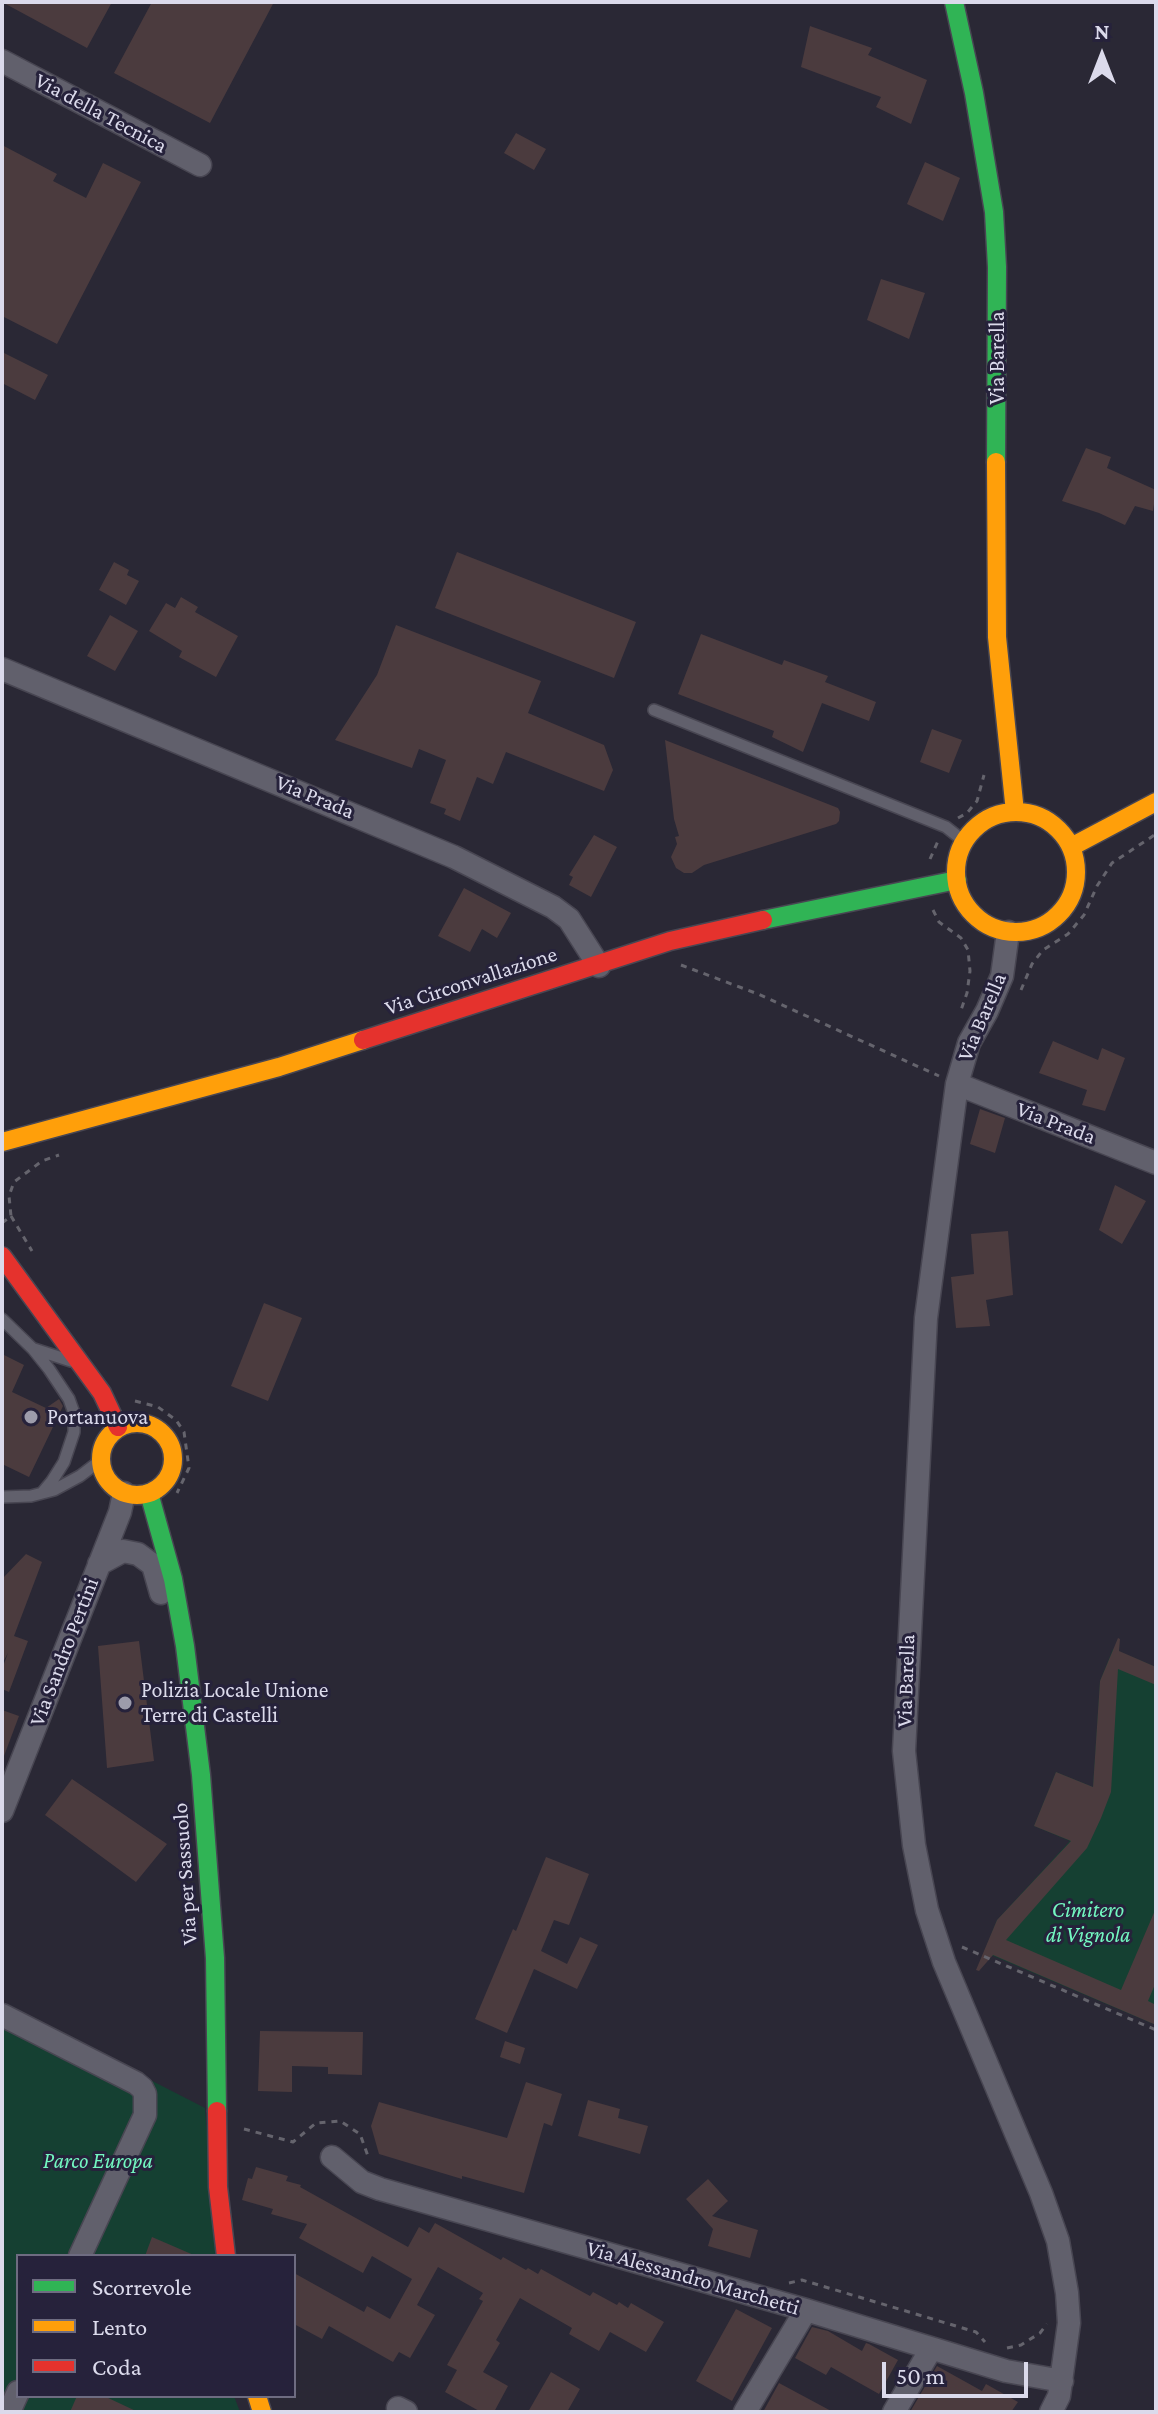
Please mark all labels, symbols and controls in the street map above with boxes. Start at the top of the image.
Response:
north arrow [1062,16,1142,96]
text: N [1095,19,1110,44]
street label: Via della Tecnica [30,67,172,159]
street label: Via Barella [984,311,1010,405]
street label: Via Prada [272,769,358,825]
street label: Via Circonvallazione [382,941,560,1021]
street label: Via Barella [952,969,1012,1065]
street label: Via Prada [1013,1096,1099,1150]
place label: Portanuova [47,1404,148,1430]
marker: Portanuova [22,1408,40,1426]
street label: Via Sandro Pertini [24,1574,104,1730]
street label: Via Barella [891,1634,921,1728]
place label: Polizia Locale Unione Terre di Castelli [141,1677,328,1728]
marker: Polizia Locale Unione Terre di Castelli [116,1694,134,1712]
street label: Via per Sassuolo [167,1802,203,1946]
park label: Cimitero di Vignola [1046,1897,1130,1948]
park label: Parco Europa [43,2148,153,2174]
street label: Via Alessandro Marchetti [584,2235,802,2321]
legend [16,2254,296,2398]
text: Scorrevole [92,2273,192,2300]
text: Lento [92,2313,147,2340]
scale bar [886,2346,1032,2396]
text: Coda [92,2353,142,2380]
text: 50 m [896,2362,945,2389]

